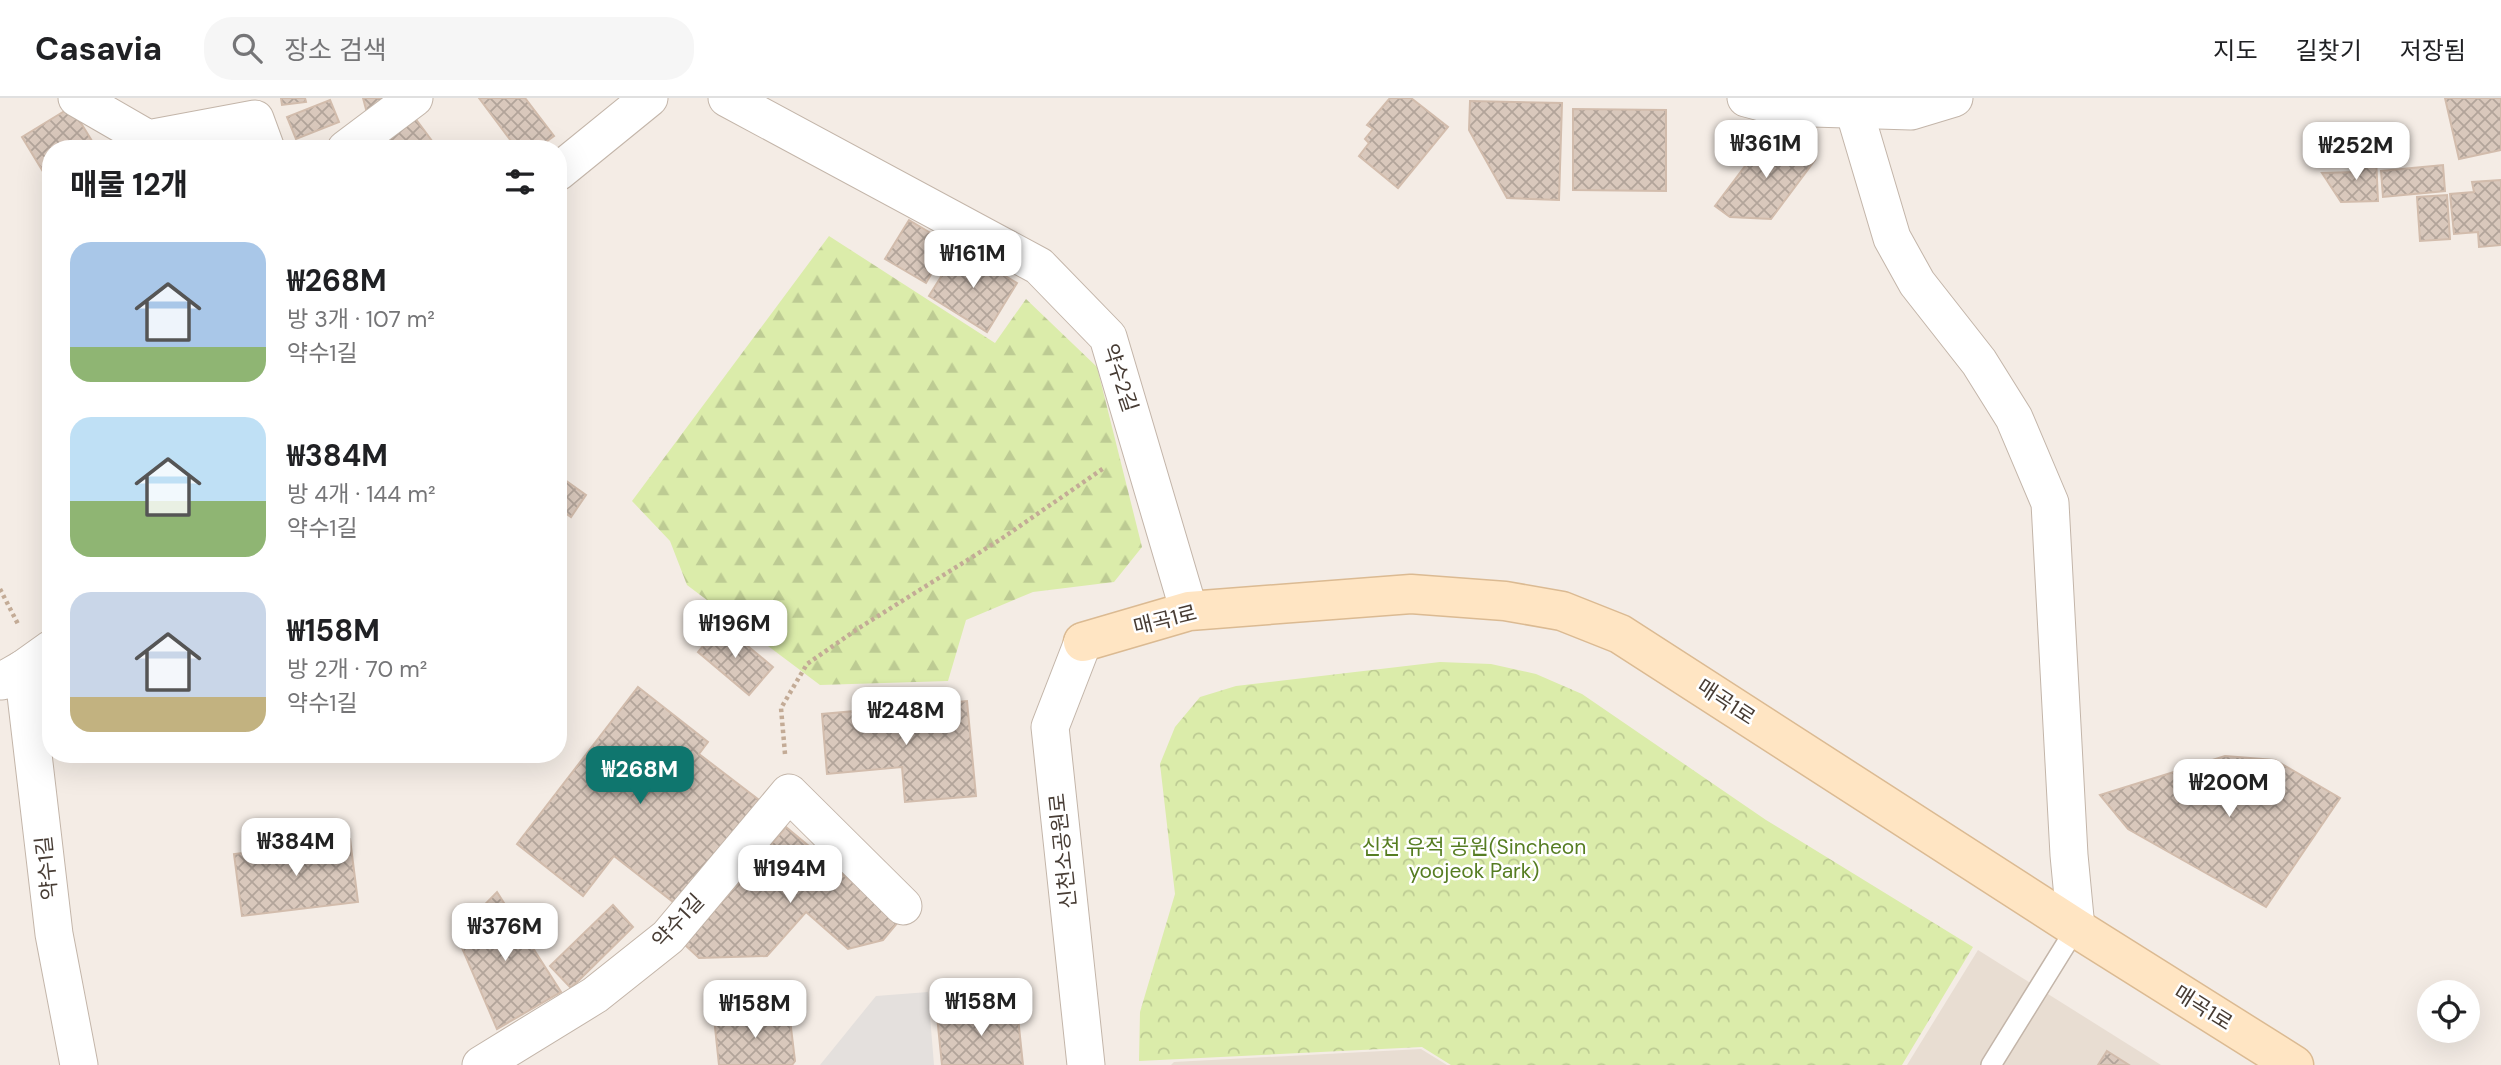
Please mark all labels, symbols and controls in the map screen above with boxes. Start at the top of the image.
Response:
search box [204,17,694,80]
text: Casavia [35,27,162,70]
icon: search [228,29,266,67]
text: 장소 검색 [284,33,387,67]
text: 지도 [2213,35,2258,66]
text: 길찾기 [2296,35,2362,66]
text: 저장됨 [2400,35,2466,66]
pin: ₩361M [1717,120,1815,180]
pin: ₩252M [2307,122,2405,182]
text: ₩361M [1731,128,1801,158]
text: ₩252M [2319,130,2393,160]
icon: filters [501,163,539,201]
text: 매물 12개 [70,165,188,204]
pin: ₩161M [924,230,1022,290]
text: ₩161M [940,238,1006,268]
text: ₩268M [287,261,387,300]
icon: home [126,270,210,354]
text: 방 3개 · 107 m² [287,304,435,334]
text: 약수1길 [287,338,358,368]
street label: 약수2길 [1096,340,1144,416]
text: ₩384M [287,436,388,475]
icon: home [126,445,210,529]
text: 방 4개 · 144 m² [287,479,436,509]
text: 약수1길 [287,513,358,543]
street label: 매곡1로 [1130,599,1200,641]
pin: ₩196M [686,601,784,660]
text: ₩196M [699,608,771,638]
text: ₩158M [287,611,380,650]
icon: home [126,620,210,704]
text: 방 2개 · 70 m² [287,654,427,684]
street label: 매곡1로 [1691,673,1761,731]
text: 약수1길 [287,688,358,718]
pin: ₩248M [857,688,955,747]
text: ₩248M [868,695,944,725]
pin: ₩268M [591,746,689,806]
text: ₩268M [602,754,678,784]
pin: ₩200M [2180,760,2278,819]
text: ₩200M [2189,767,2269,797]
street label: 신천소공원로 [1043,792,1083,910]
pin: ₩384M [247,818,345,878]
text: ₩384M [257,826,335,856]
park label: 신천 유적 공원(Sincheon yoojeok Park) [1362,833,1586,885]
street label: 약수1길 [30,834,64,902]
pin: ₩194M [741,846,839,905]
text: ₩194M [754,853,826,883]
street label: 약수1길 [646,888,710,954]
pin: ₩376M [456,904,554,963]
text: ₩376M [468,911,542,941]
pin: ₩158M [932,978,1030,1038]
street label: 매곡1로 [2168,979,2238,1037]
map controls [2417,980,2480,1043]
button: locate [2417,980,2480,1043]
pin: ₩158M [706,981,804,1040]
text: ₩158M [945,986,1017,1016]
text: ₩158M [719,988,791,1018]

